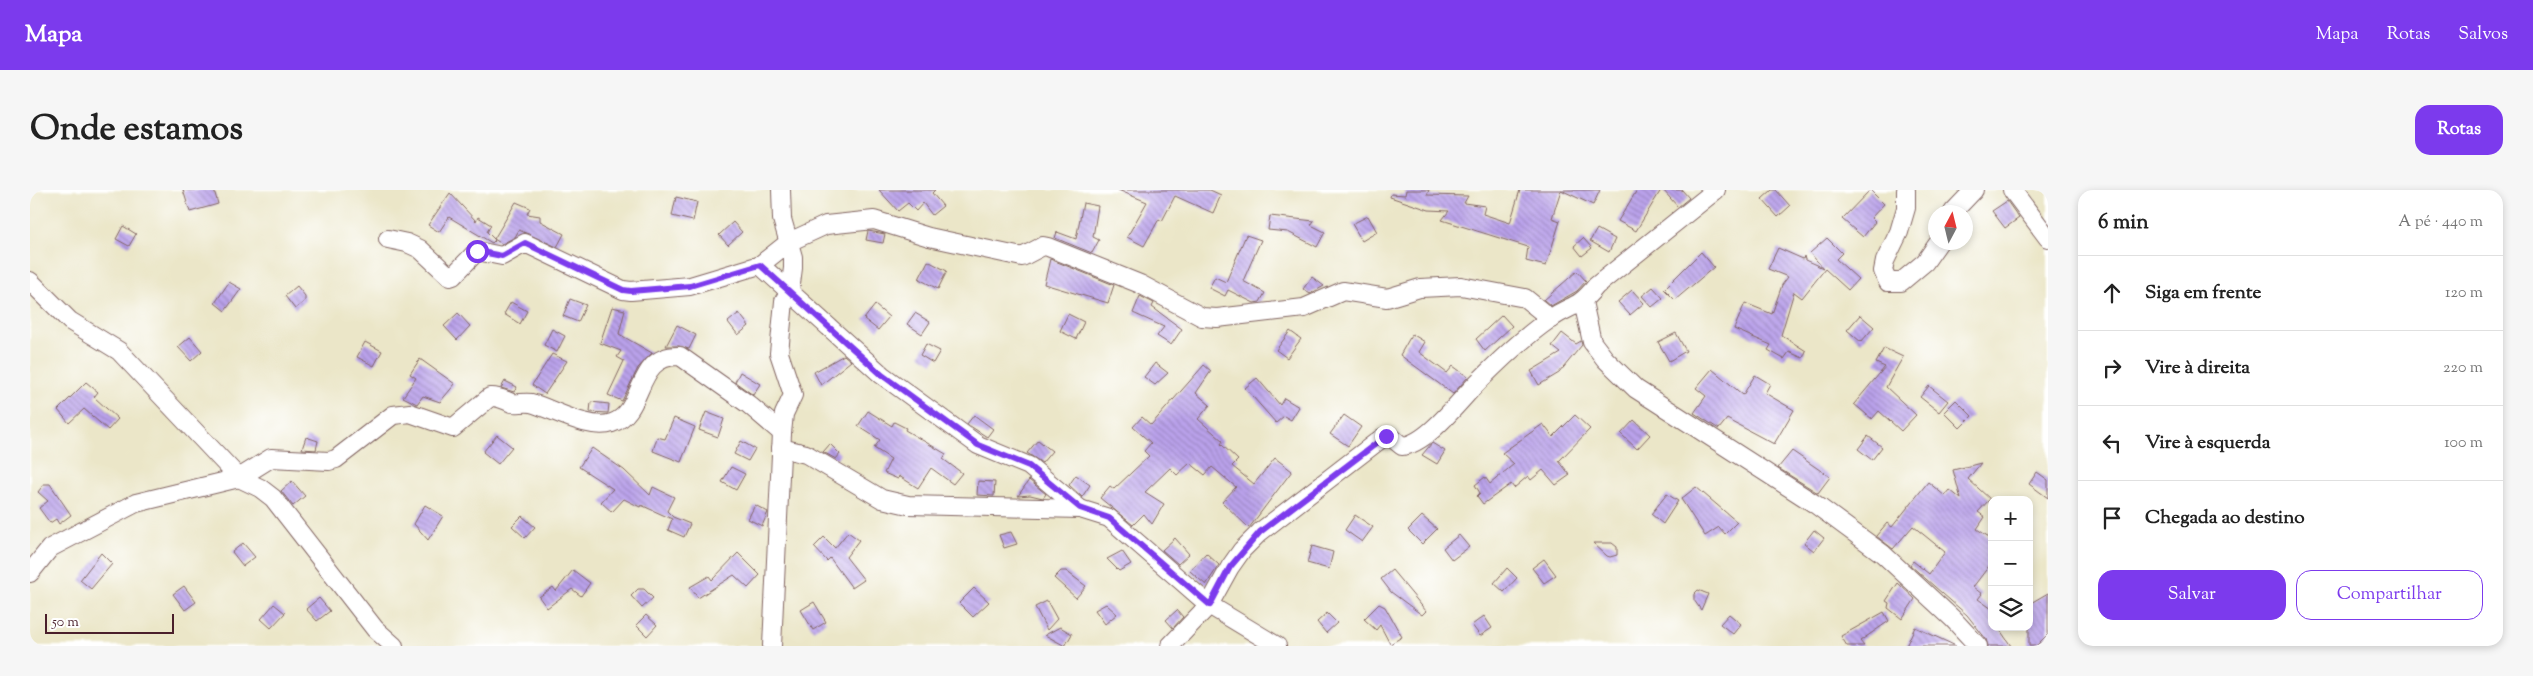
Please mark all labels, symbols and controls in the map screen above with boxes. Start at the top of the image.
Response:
text: Mapa [25,18,82,52]
text: Mapa [2316,22,2359,48]
text: Rotas [2387,22,2430,48]
text: Salvos [2458,22,2508,48]
text: Onde estamos [30,105,243,156]
button: Rotas [2415,105,2503,155]
north arrow [1928,205,1973,250]
text: 6 min [2098,208,2149,238]
text: A pé · 440 m [2398,211,2483,234]
route start [466,240,489,263]
icon: ahead [2098,279,2126,307]
text: Siga em frente [2145,280,2261,307]
text: 120 m [2445,282,2483,305]
icon: right [2098,354,2126,382]
text: Vire à direita [2145,355,2250,382]
text: 220 m [2443,357,2483,380]
route end [1375,425,1398,448]
icon: left [2098,429,2126,457]
text: Vire à esquerda [2145,430,2271,457]
text: 100 m [2444,432,2483,455]
map controls [1988,496,2033,631]
button: + [1988,496,2033,541]
icon: arrive [2098,504,2126,532]
text: Chegada ao destino [2145,505,2305,532]
button: − [1988,541,2033,586]
button: Salvar [2098,570,2286,620]
button: Compartilhar [2296,570,2483,620]
button: layers [1988,586,2033,631]
scale bar [45,611,174,634]
text: 50 m [52,613,79,633]

